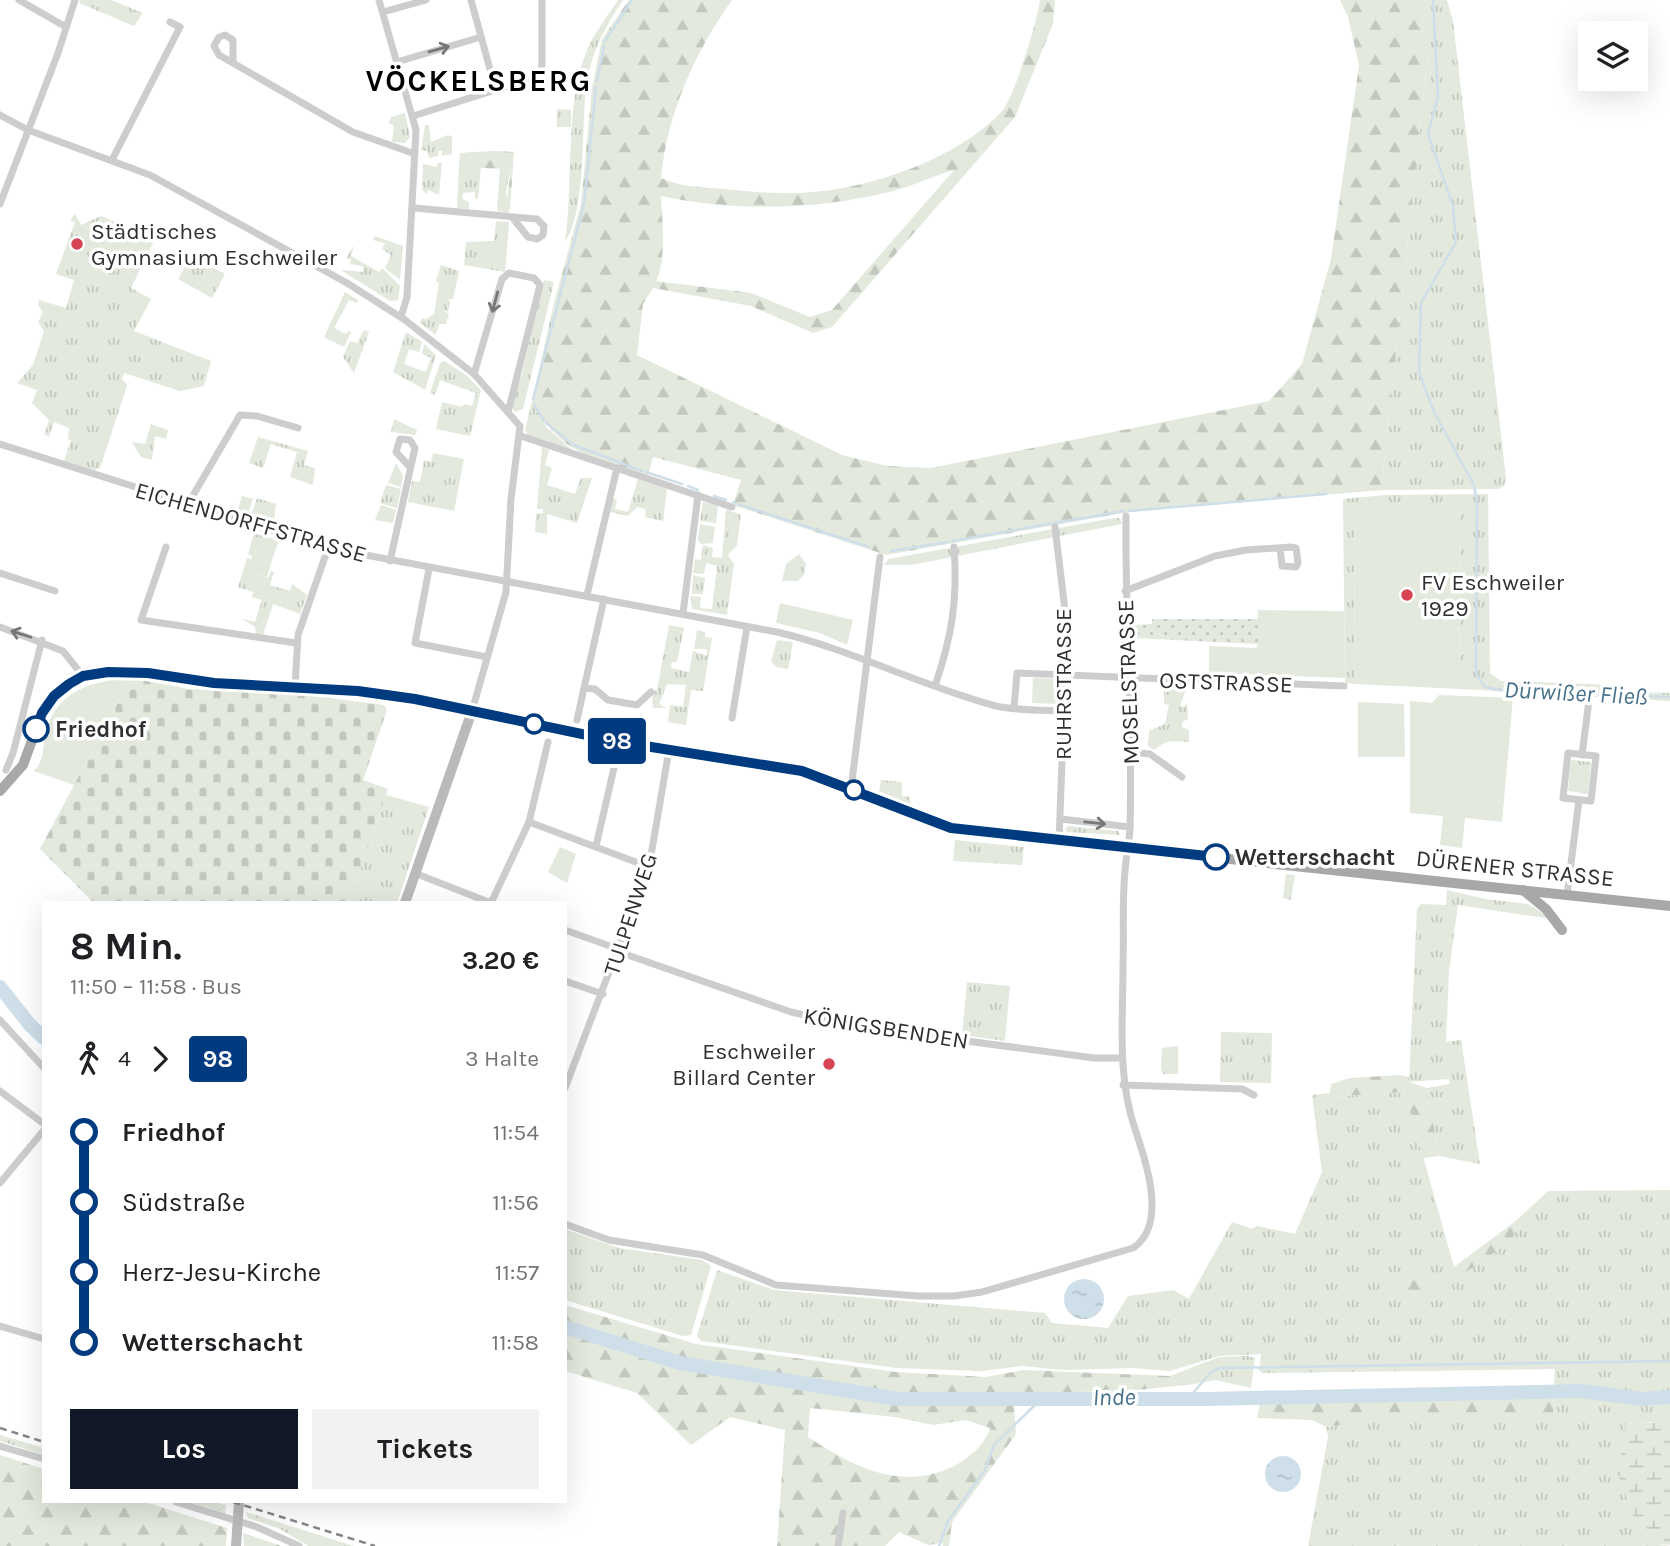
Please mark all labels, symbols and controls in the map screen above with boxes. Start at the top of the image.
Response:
map controls [1578,21,1648,91]
button: layers [1578,21,1648,91]
one-way arrow [428,42,450,55]
district label: VÖCKELSBERG [366,63,592,99]
place label: Städtisches Gymnasium Eschweiler [91,218,338,271]
marker: Städtisches Gymnasium Eschweiler [69,236,85,252]
one-way arrow [488,291,501,313]
street label: EICHENDORFFSTRASSE [132,477,370,568]
place label: FV Eschweiler 1929 [1421,569,1565,622]
marker: FV Eschweiler 1929 [1399,587,1415,603]
street label: MOSELSTRASSE [1112,599,1145,765]
street label: RUHRSTRASSE [1050,608,1077,760]
one-way arrow [10,626,32,639]
street label: OSTSTRASSE [1159,667,1293,698]
water label: Dürwißer Fließ [1503,675,1649,711]
unlabelled marker [524,714,544,734]
marker: Friedhof [23,716,49,742]
place label: Friedhof [55,716,147,743]
line badge: 98 [586,718,648,764]
text: 98 [602,727,632,755]
unlabelled marker [844,780,864,800]
one-way arrow [1084,817,1106,830]
marker: Wetterschacht [1203,844,1229,870]
place label: Wetterschacht [1235,844,1395,871]
street label: DÜRENER STRASSE [1415,845,1615,892]
street label: TULPENWEG [598,850,663,979]
text: 8 Min. [70,924,182,969]
text: 3.20 € [462,945,539,976]
text: 11:50 – 11:58 · Bus [70,973,242,1000]
street label: KÖNIGSBENDEN [802,1002,970,1055]
place label: Eschweiler Billard Center [672,1038,816,1091]
icon: walk [70,1040,108,1078]
icon: forward [141,1040,179,1078]
text: 4 [118,1045,131,1072]
text: 98 [203,1045,233,1073]
text: 3 Halte [465,1045,539,1072]
marker: Eschweiler Billard Center [821,1056,837,1072]
text: Friedhof [122,1117,225,1148]
text: 11:54 [493,1119,539,1146]
text: Südstraße [122,1187,245,1218]
text: 11:56 [492,1189,539,1216]
text: Herz-Jesu-Kirche [122,1257,321,1288]
text: 11:57 [495,1259,539,1286]
text: Wetterschacht [122,1327,303,1358]
text: 11:58 [491,1329,539,1356]
water label: Inde [1092,1383,1136,1411]
button: Los [70,1409,298,1489]
button: Tickets [312,1409,539,1489]

